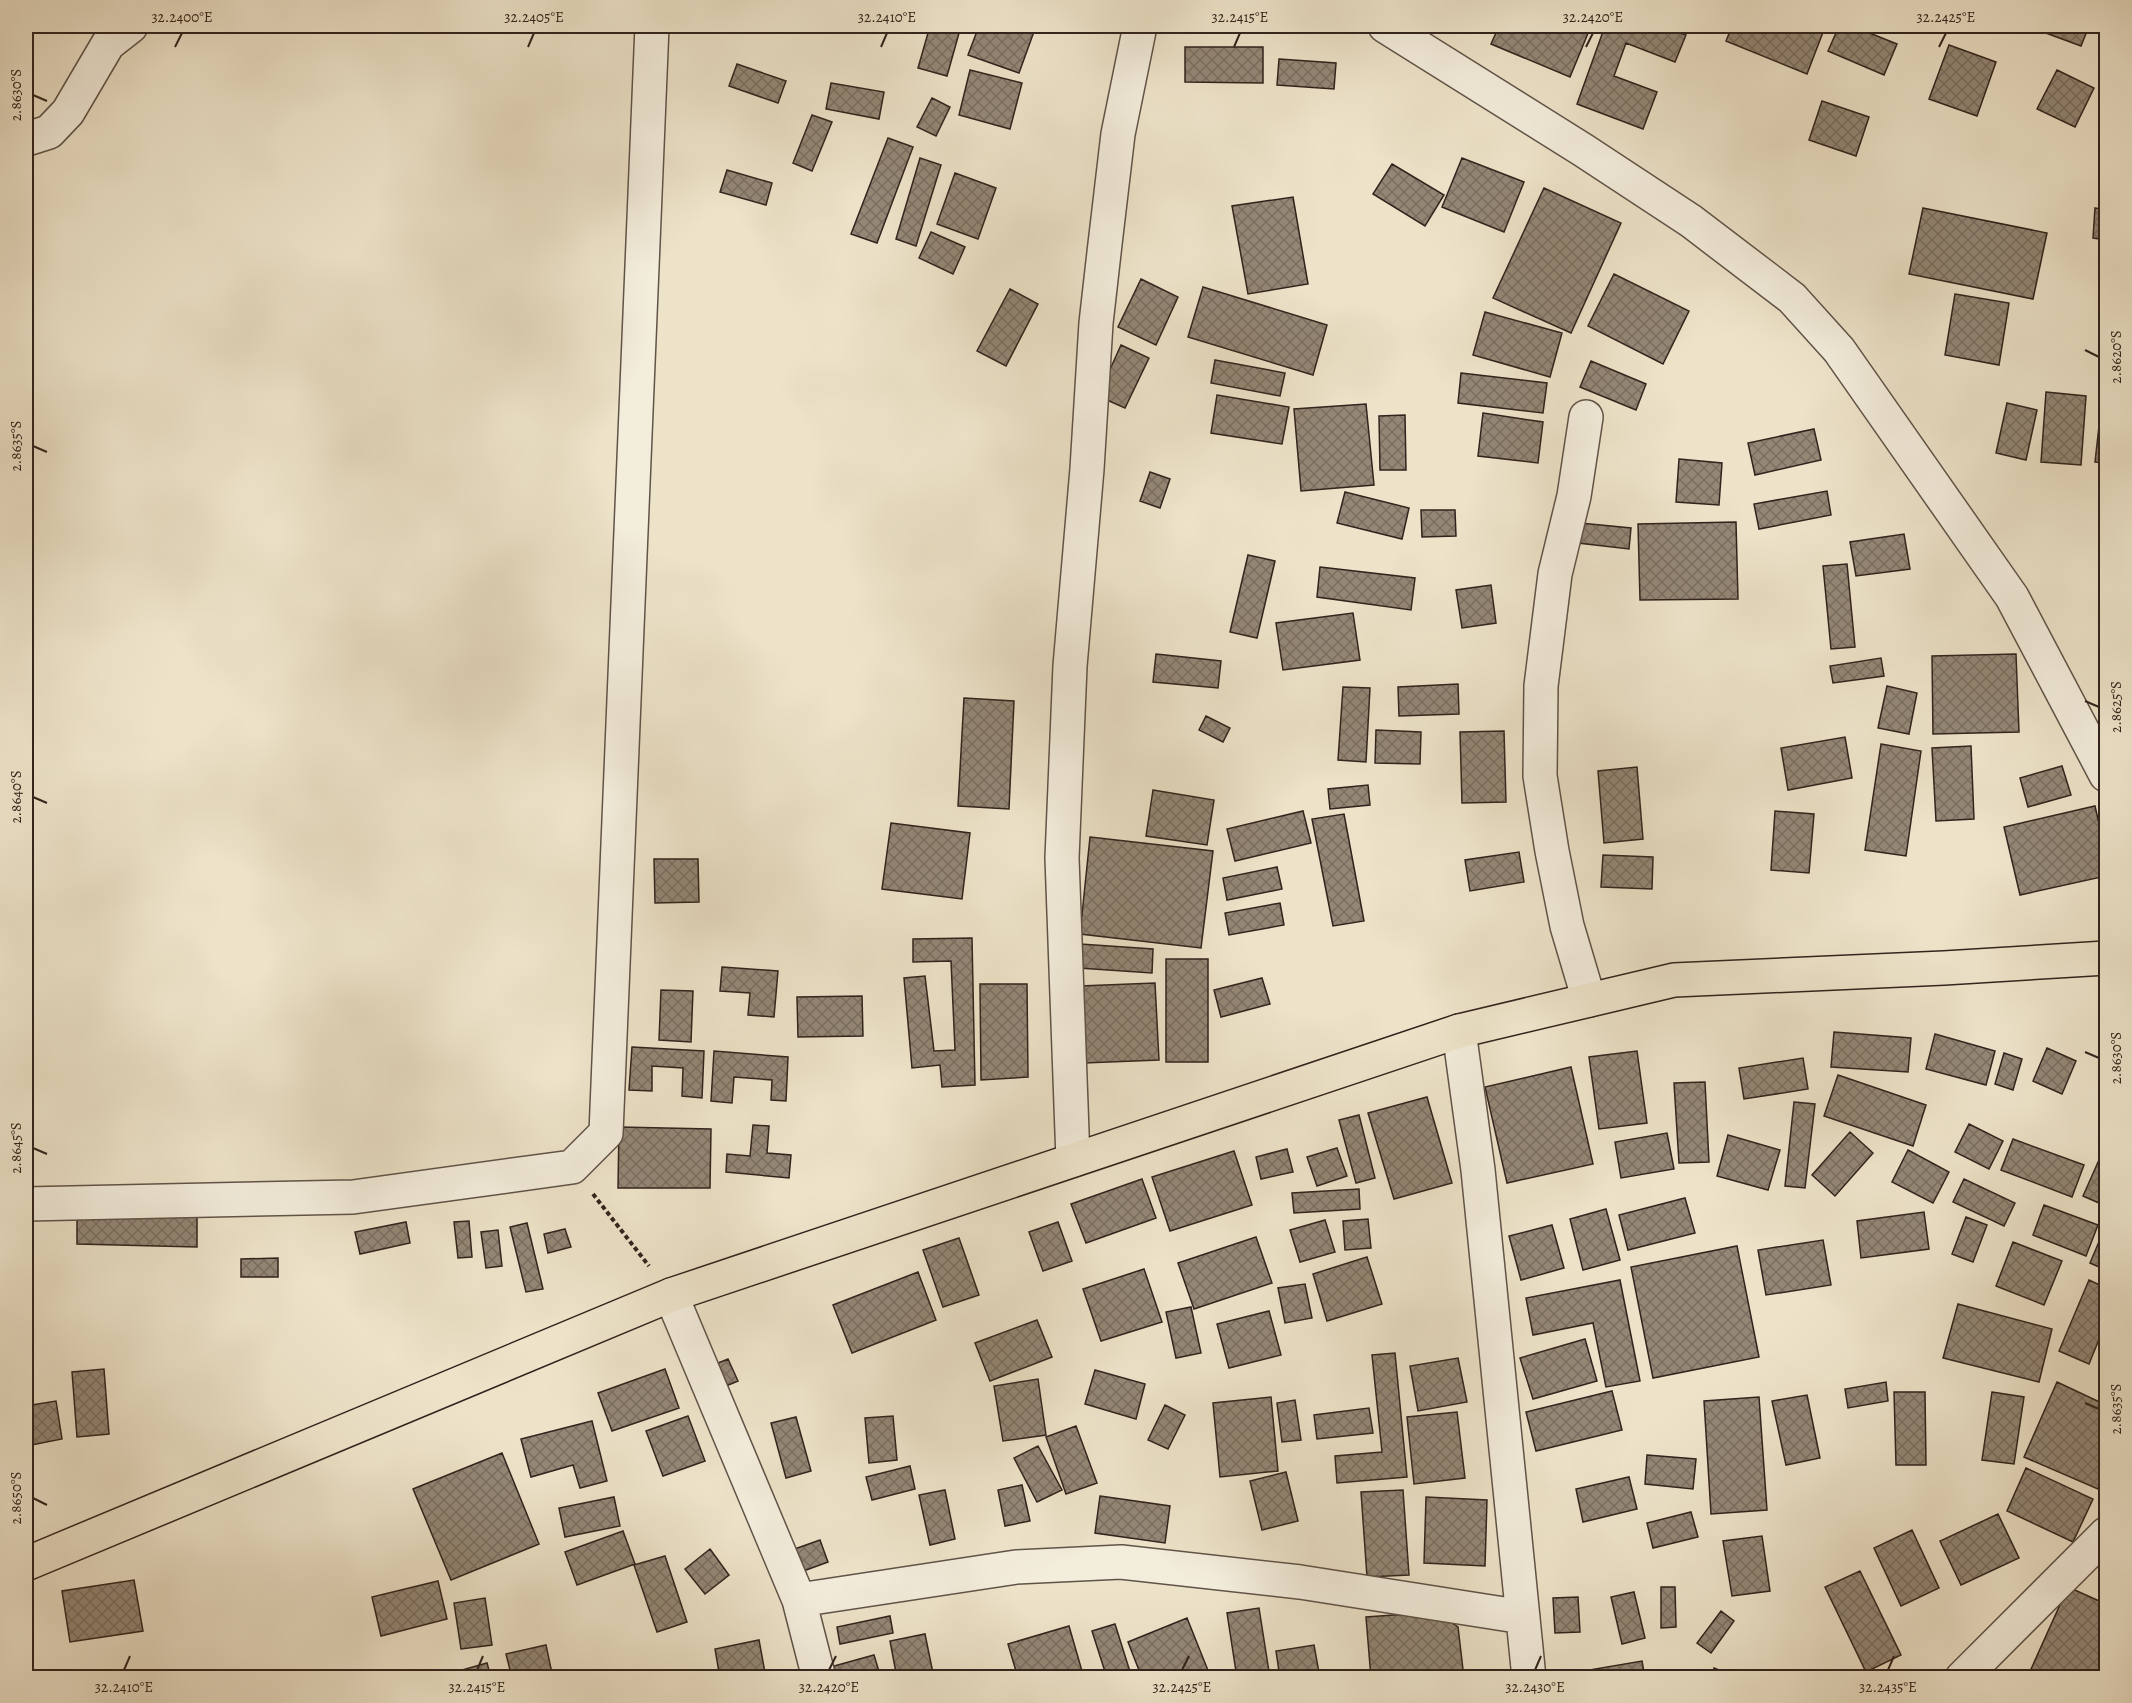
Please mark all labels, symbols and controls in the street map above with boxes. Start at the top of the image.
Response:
text: 32.2400°E [151,7,213,27]
text: 32.2405°E [504,7,564,27]
text: 32.2410°E [858,7,916,27]
text: 32.2415°E [1212,7,1268,27]
text: 32.2420°E [1563,7,1623,27]
text: 32.2425°E [1917,7,1975,27]
text: 2.8630°S [6,69,26,121]
text: 2.8620°S [2106,330,2126,384]
text: 2.8635°S [6,420,26,472]
text: 2.8625°S [2106,681,2126,733]
text: 2.8640°S [6,770,26,824]
text: 2.8630°S [2106,1032,2126,1084]
text: 2.8645°S [6,1122,26,1174]
text: 2.8635°S [2106,1383,2126,1435]
text: 2.8650°S [6,1472,26,1524]
text: 32.2410°E [95,1677,153,1697]
text: 32.2415°E [449,1677,505,1697]
text: 32.2420°E [799,1677,859,1697]
text: 32.2425°E [1153,1677,1211,1697]
text: 32.2430°E [1505,1677,1565,1697]
text: 32.2435°E [1859,1677,1917,1697]

